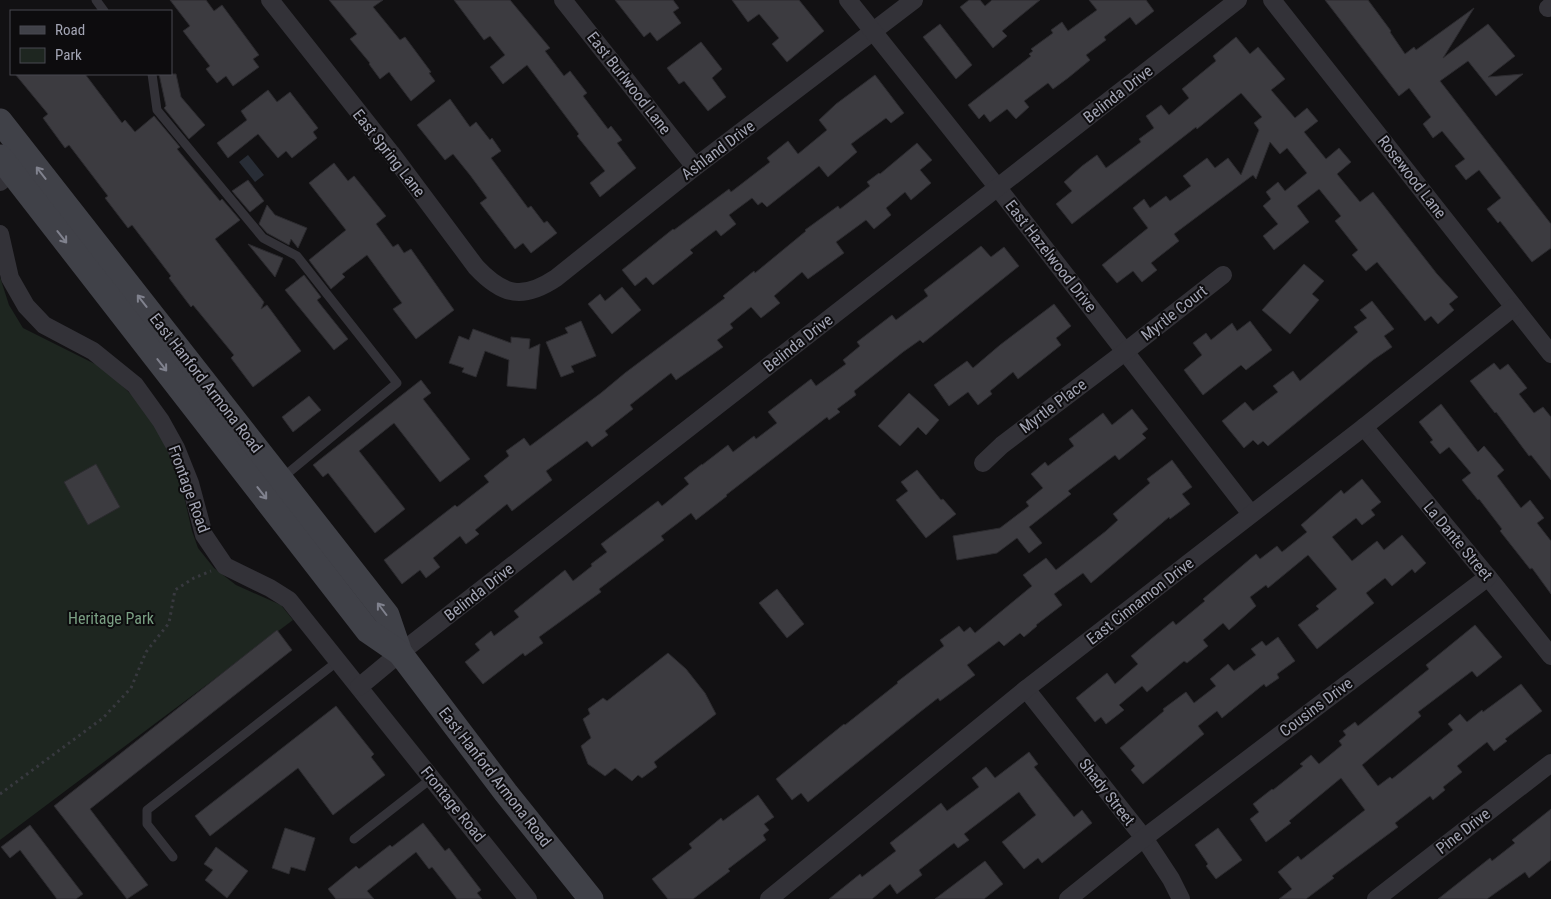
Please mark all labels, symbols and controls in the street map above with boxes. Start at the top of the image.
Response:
legend [10,10,172,75]
text: Road [55,21,85,39]
street label: East Burlwood Lane [583,28,675,138]
text: Park [55,46,82,64]
street label: Belinda Drive [1080,61,1156,127]
street label: East Spring Lane [349,105,429,201]
street label: Ashland Drive [678,116,758,184]
street label: Rosewood Lane [1374,132,1450,222]
one-way arrow [36,167,47,180]
street label: East Hazelwood Drive [1001,196,1101,316]
one-way arrow [57,230,68,243]
street label: Myrtle Court [1137,281,1211,345]
one-way arrow [136,295,147,308]
street label: East Hanford Armona Road [146,310,266,456]
street label: Belinda Drive [760,310,836,376]
one-way arrow [157,358,167,372]
street label: Myrtle Place [1016,375,1090,437]
street label: Frontage Road [164,443,214,535]
one-way arrow [256,487,267,500]
street label: La Dante Street [1420,498,1497,584]
street label: East Cinnamon Drive [1083,553,1197,649]
street label: Belinda Drive [441,559,517,625]
one-way arrow [376,603,387,616]
park label: Heritage Park [68,609,155,628]
street label: Cousins Drive [1276,673,1356,741]
street label: East Hanford Armona Road [435,704,555,850]
street label: Shady Street [1075,755,1139,829]
street label: Frontage Road [417,762,489,846]
street label: Pine Drive [1432,804,1494,858]

